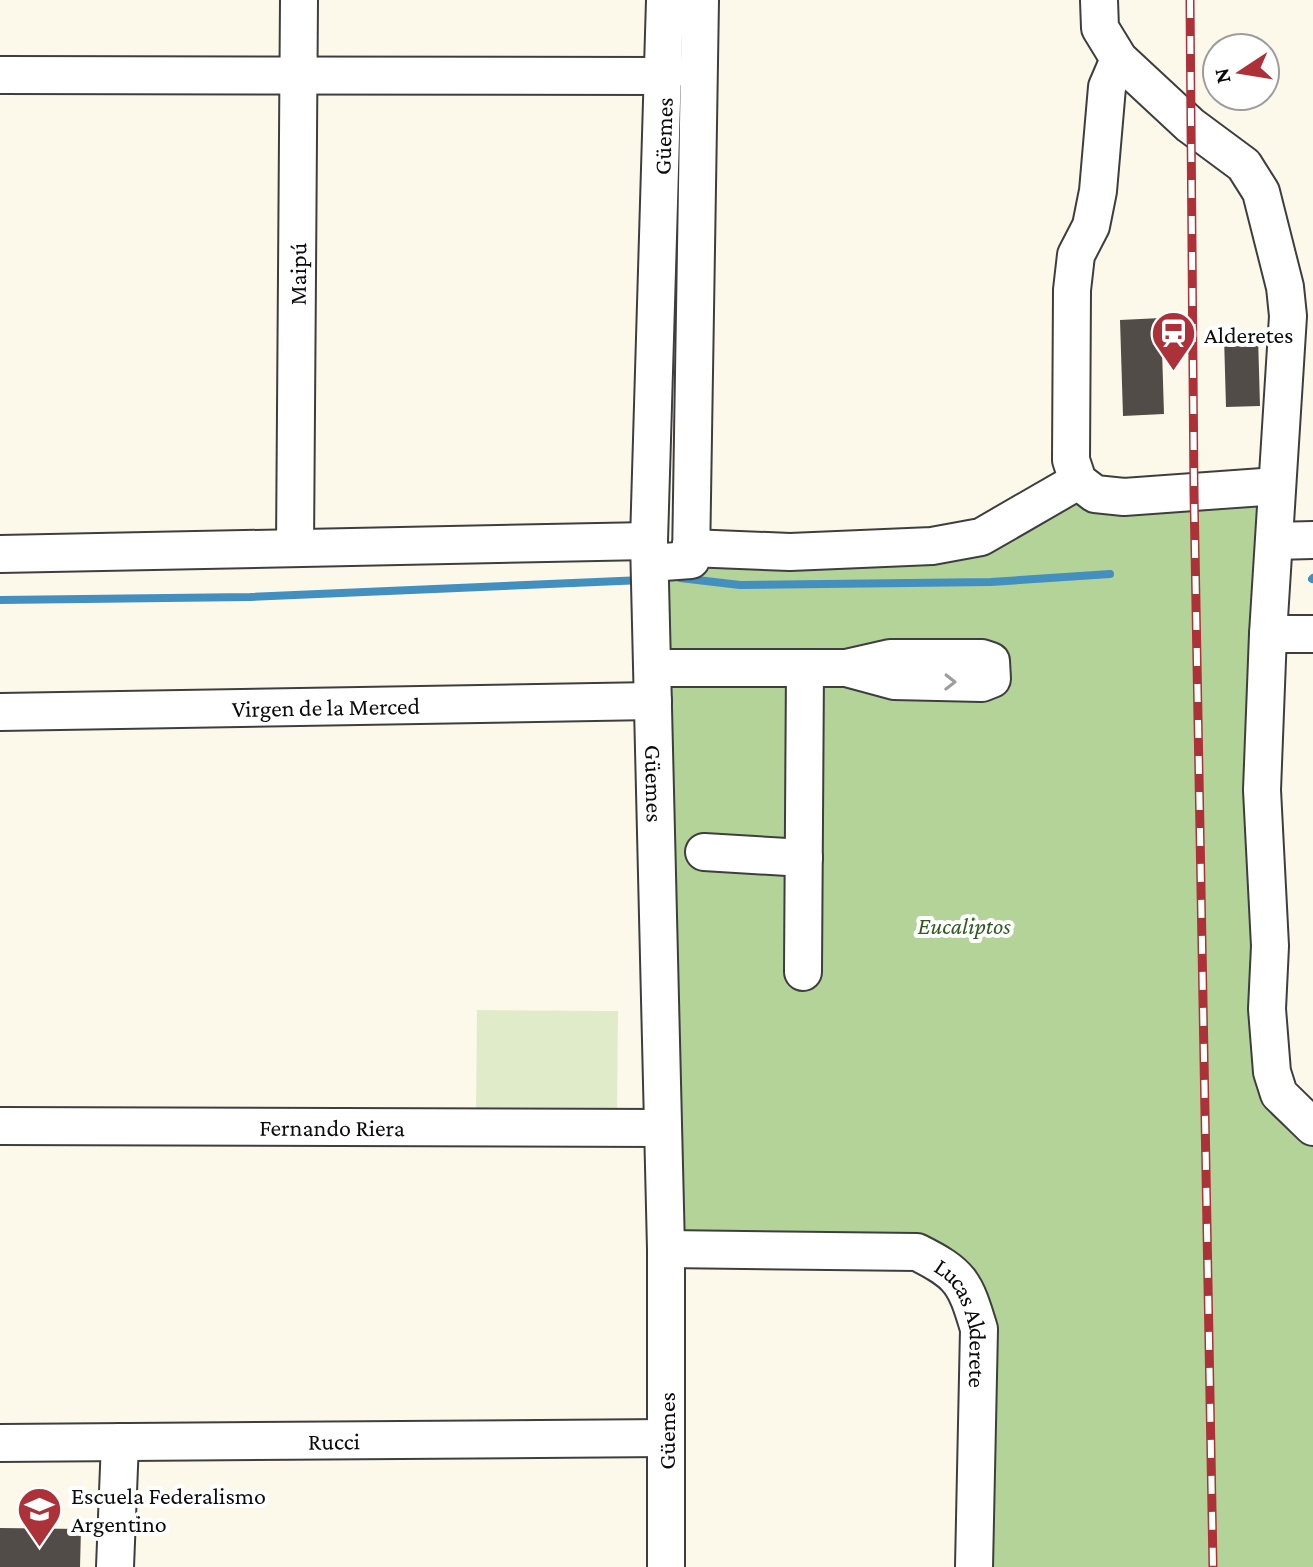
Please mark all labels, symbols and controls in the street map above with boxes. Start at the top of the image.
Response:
north arrow [1201,32,1281,112]
text: N [1208,66,1236,86]
street label: Güemes [648,97,678,175]
street label: Maipú [283,242,311,305]
station icon: Alderetes [1149,310,1197,373]
place label: Alderetes [1204,321,1293,348]
one-way arrow [944,674,957,691]
street label: Virgen de la Merced [232,691,421,722]
street label: Güemes [640,745,669,823]
park label: Eucaliptos [917,912,1011,939]
street label: Fernando Riera [259,1113,405,1141]
street label: Lucas Alderete [930,1252,993,1388]
street label: Güemes [653,1392,680,1470]
street label: Rucci [308,1427,360,1454]
place label: Escuela Federalismo Argentino [71,1482,266,1537]
school or university icon: Escuela Federalismo Argentino [16,1485,64,1548]

